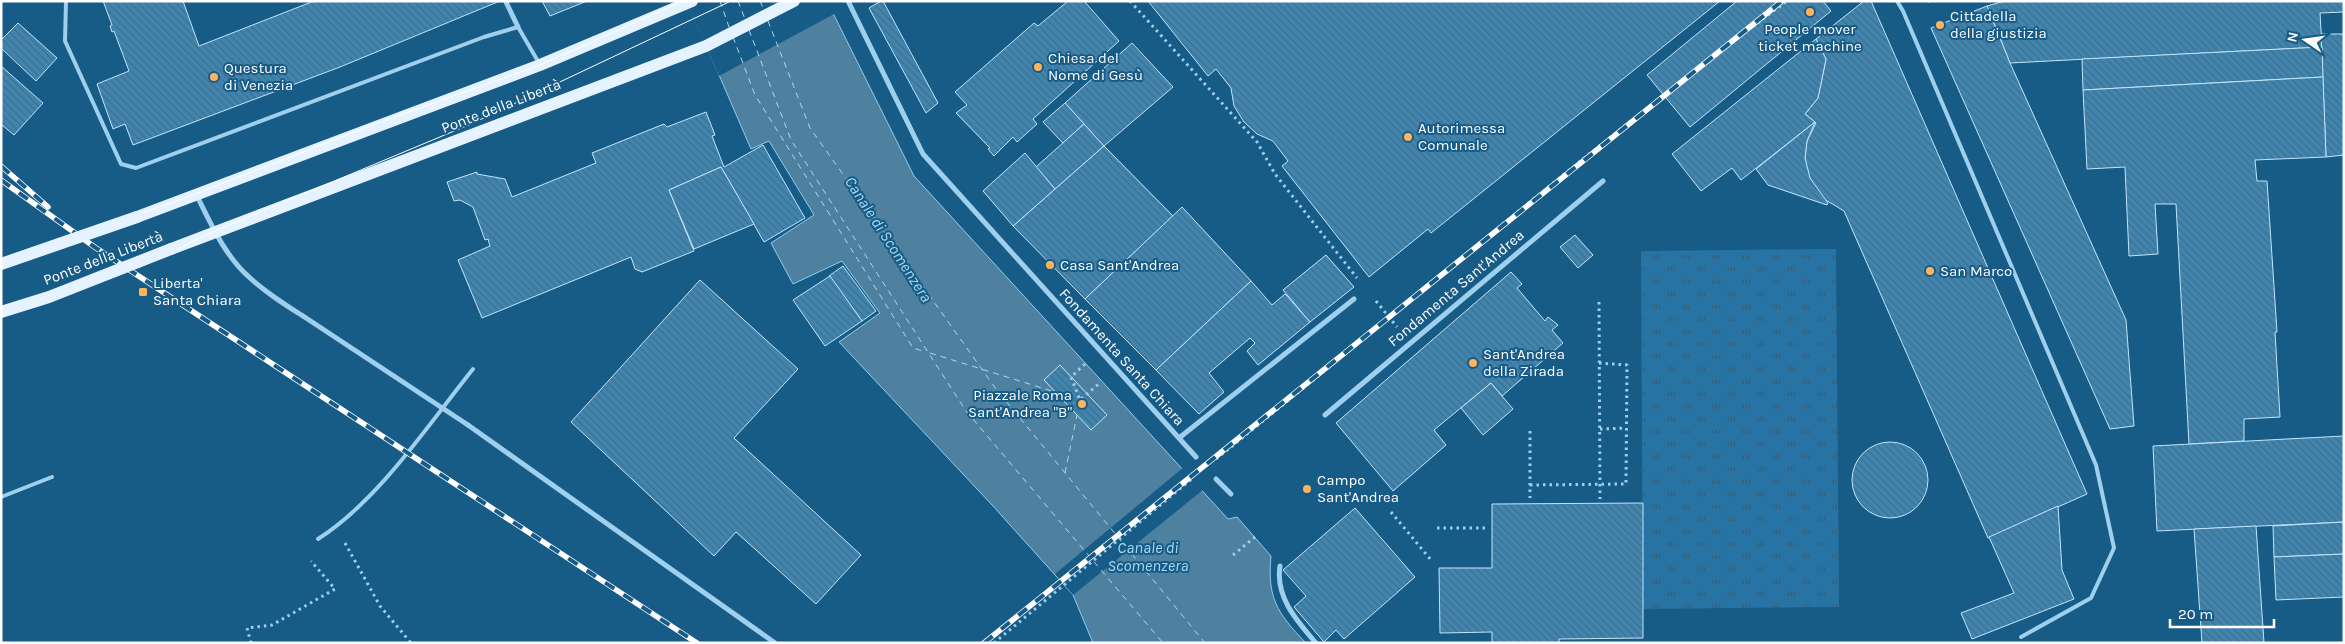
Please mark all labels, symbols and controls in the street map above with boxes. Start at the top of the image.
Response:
marker: People mover ticket machine [1804,6,1816,18]
place label: Cittadella della giustizia [1950,7,2047,42]
north arrow [2280,15,2330,65]
marker: Cittadella della giustizia [1934,19,1946,31]
place label: People mover ticket machine [1758,20,1862,55]
text: N [2283,30,2302,44]
place label: Chiesa del Nome di Gesù [1048,49,1143,84]
place label: Questura di Venezia [224,59,293,94]
marker: Chiesa del Nome di Gesù [1032,61,1044,73]
marker: Questura di Venezia [208,71,220,83]
street label: Ponte della Libertà [439,75,563,137]
place label: Autorimessa Comunale [1418,119,1505,154]
marker: Autorimessa Comunale [1402,131,1414,143]
water label: Canale di Scomenzera [841,173,936,306]
street label: Fondamenta Sant'Andrea [1384,226,1528,350]
street label: Ponte della Libertà [41,227,165,289]
place label: Casa Sant'Andrea [1060,256,1179,274]
marker: Casa Sant'Andrea [1044,259,1056,271]
place label: San Marco [1940,262,2012,280]
marker: San Marco [1924,265,1936,277]
place label: Liberta' Santa Chiara [153,274,242,309]
street label: Fondamenta Santa Chiara [1056,285,1188,429]
marker: Liberta' Santa Chiara [137,286,149,298]
place label: Sant'Andrea della Zirada [1483,345,1565,380]
marker: Sant'Andrea della Zirada [1467,357,1479,369]
place label: Piazzale Roma Sant'Andrea "B" [968,386,1072,421]
marker: Piazzale Roma Sant'Andrea "B" [1076,398,1088,410]
place label: Campo Sant'Andrea [1317,471,1399,506]
marker: Campo Sant'Andrea [1301,483,1313,495]
water label: Canale di Scomenzera [1107,538,1189,575]
scale bar [2170,596,2274,628]
text: 20 m [2178,605,2213,623]

